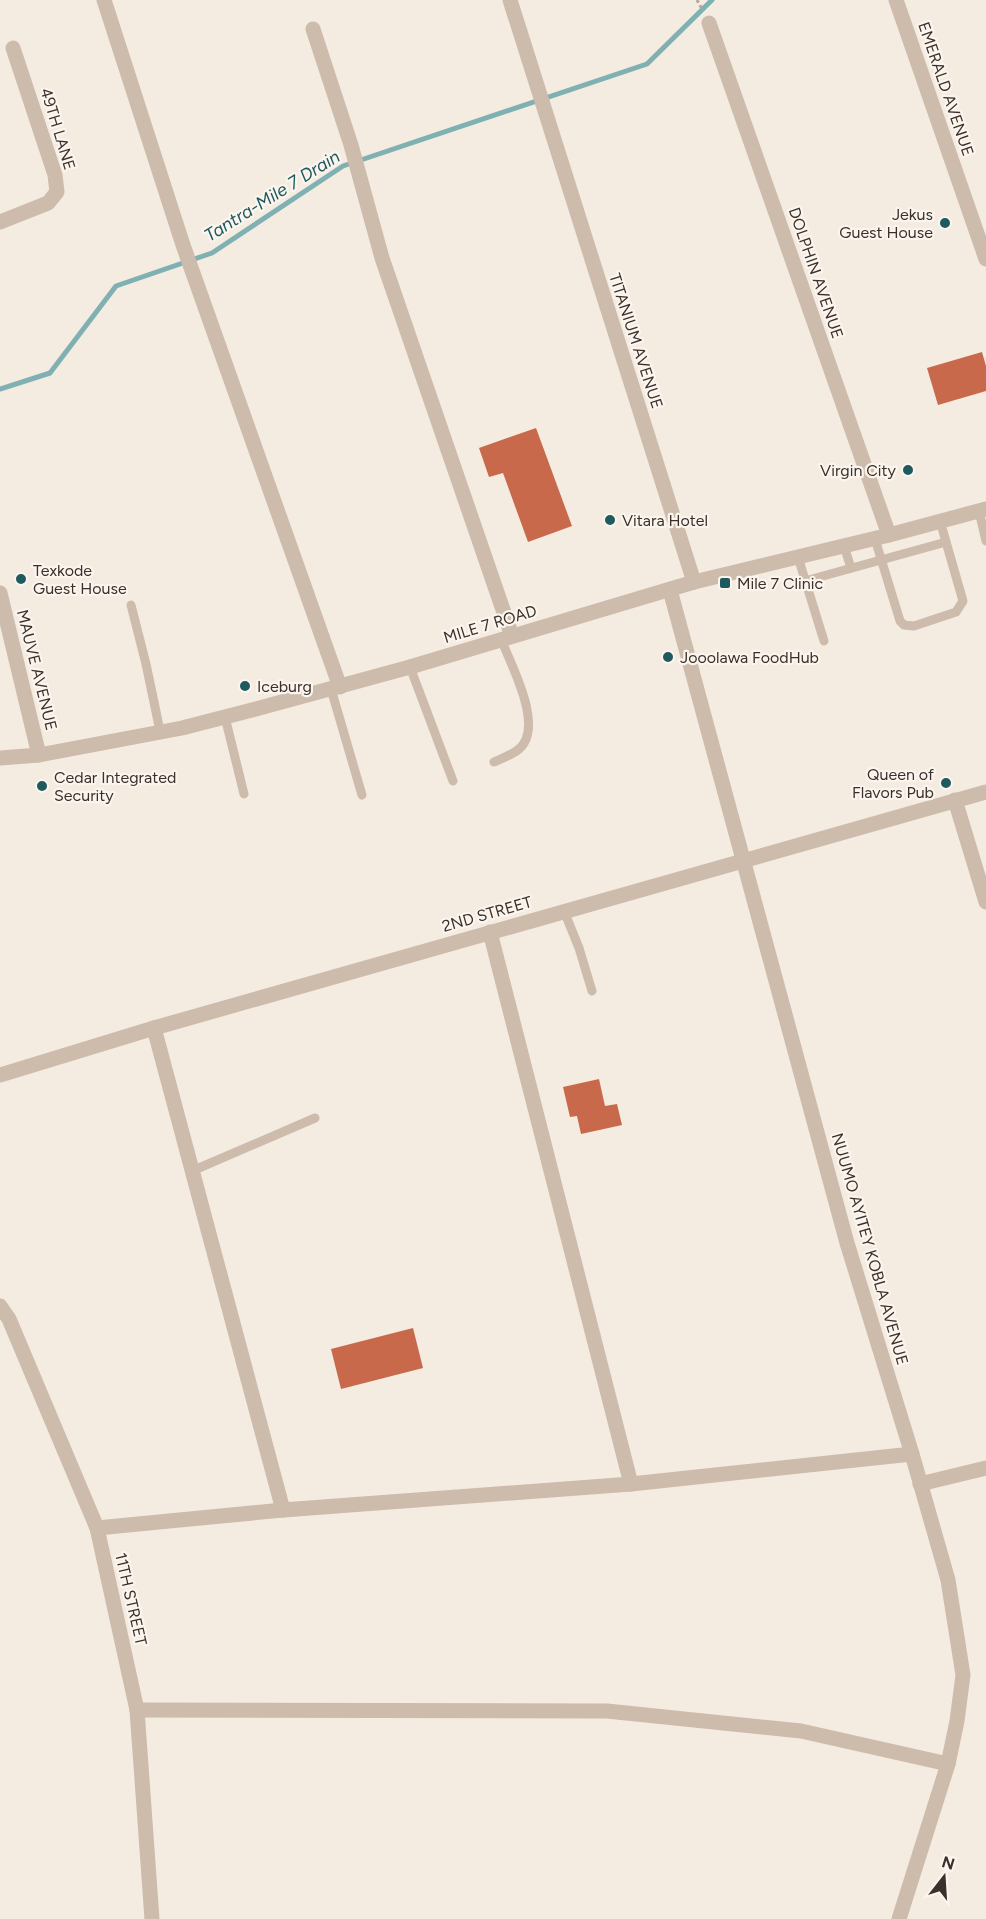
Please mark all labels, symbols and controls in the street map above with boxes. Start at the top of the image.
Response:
street label: EMERALD AVENUE [914,19,978,159]
street label: 49TH LANE [37,86,79,172]
water label: Tantra-Mile 7 Drain [200,145,344,247]
street label: DOLPHIN AVENUE [785,205,847,341]
place label: Jekus Guest House [839,205,933,242]
marker: Jekus Guest House [938,216,952,230]
street label: TITANIUM AVENUE [605,271,667,411]
place label: Virgin City [820,461,897,480]
marker: Virgin City [901,463,915,477]
place label: Vitara Hotel [622,511,708,530]
marker: Vitara Hotel [603,513,617,527]
place label: Texkode Guest House [33,561,127,598]
marker: Texkode Guest House [14,572,28,586]
place label: Mile 7 Clinic [737,574,823,593]
marker: Mile 7 Clinic [718,576,732,590]
street label: MILE 7 ROAD [441,601,539,647]
street label: MAUVE AVENUE [13,608,61,732]
place label: Jooolawa FoodHub [680,648,819,667]
marker: Jooolawa FoodHub [661,650,675,664]
place label: Iceburg [257,677,312,696]
marker: Iceburg [238,679,252,693]
place label: Queen of Flavors Pub [852,765,934,802]
place label: Cedar Integrated Security [54,768,176,805]
marker: Queen of Flavors Pub [939,776,953,790]
marker: Cedar Integrated Security [35,779,49,793]
street label: 2ND STREET [440,892,534,936]
street label: NUUMO AYITEY KOBLA AVENUE [828,1131,912,1367]
street label: 11TH STREET [111,1551,151,1647]
north arrow [914,1847,974,1907]
text: N [940,1852,957,1874]

